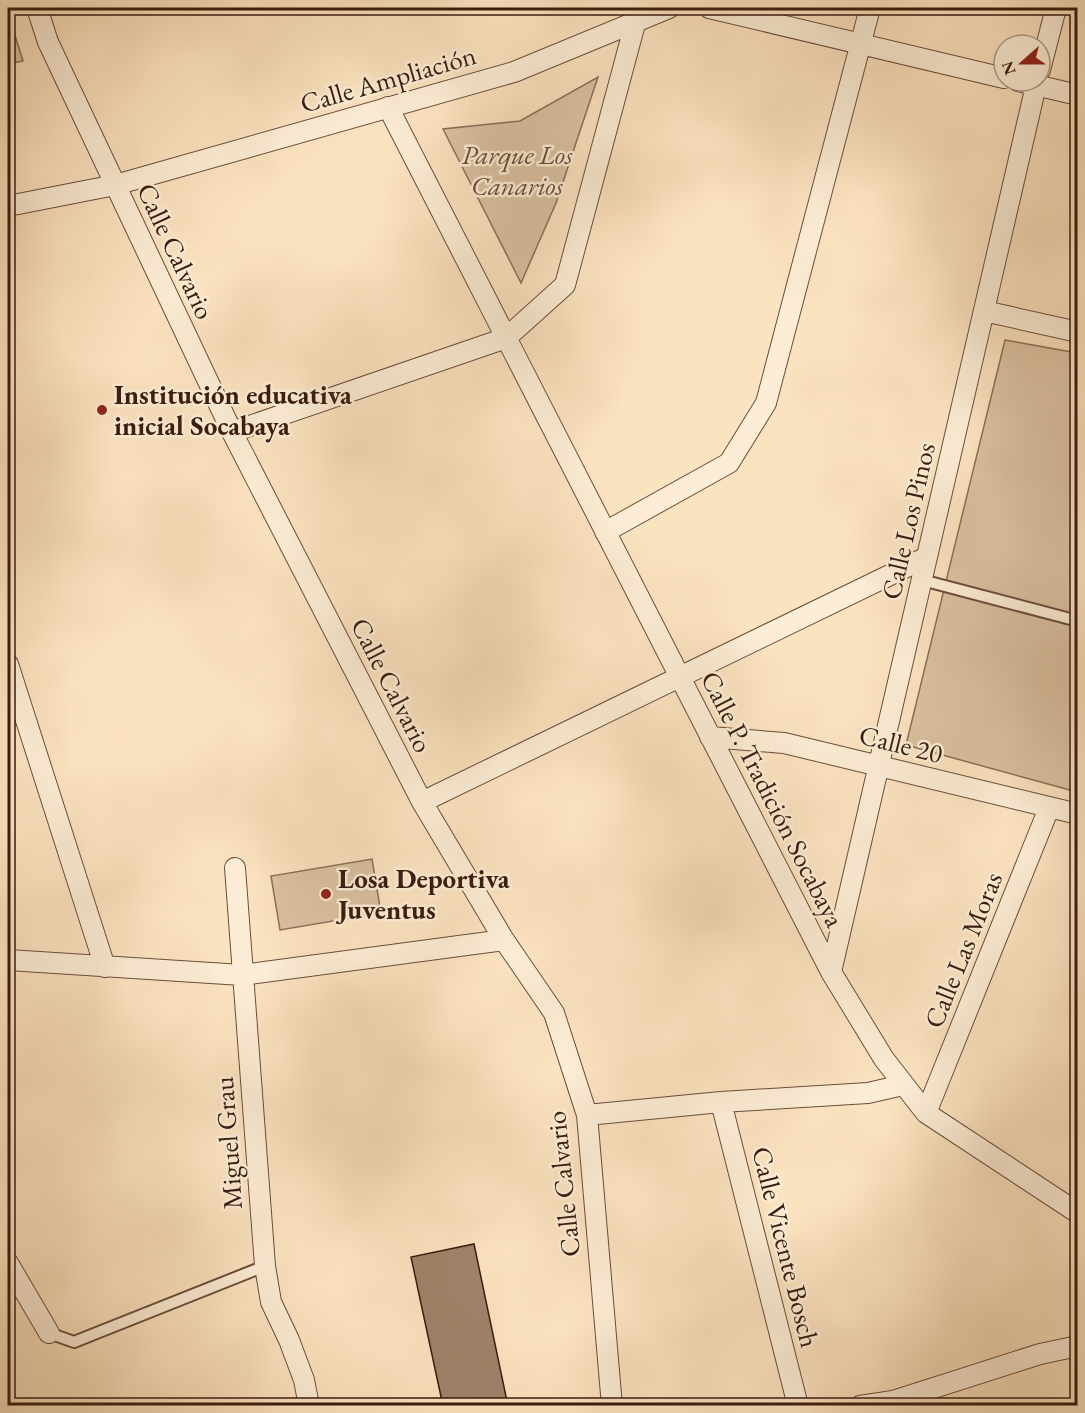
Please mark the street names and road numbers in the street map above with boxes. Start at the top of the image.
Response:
street label: Calle Ampliación [296,37,480,121]
street label: Calle Calvario [129,177,223,325]
street label: Calle Los Pinos [873,439,943,603]
street label: Calle Calvario [343,612,441,758]
street label: Calle P. Tradición Socabaya [693,665,853,933]
street label: Calle 20 [856,717,946,771]
street label: Calle Las Moras [916,867,1010,1033]
street label: Miguel Grau [206,1075,250,1211]
street label: Calle Calvario [538,1109,588,1259]
street label: Calle Vicente Bosch [744,1143,828,1351]

